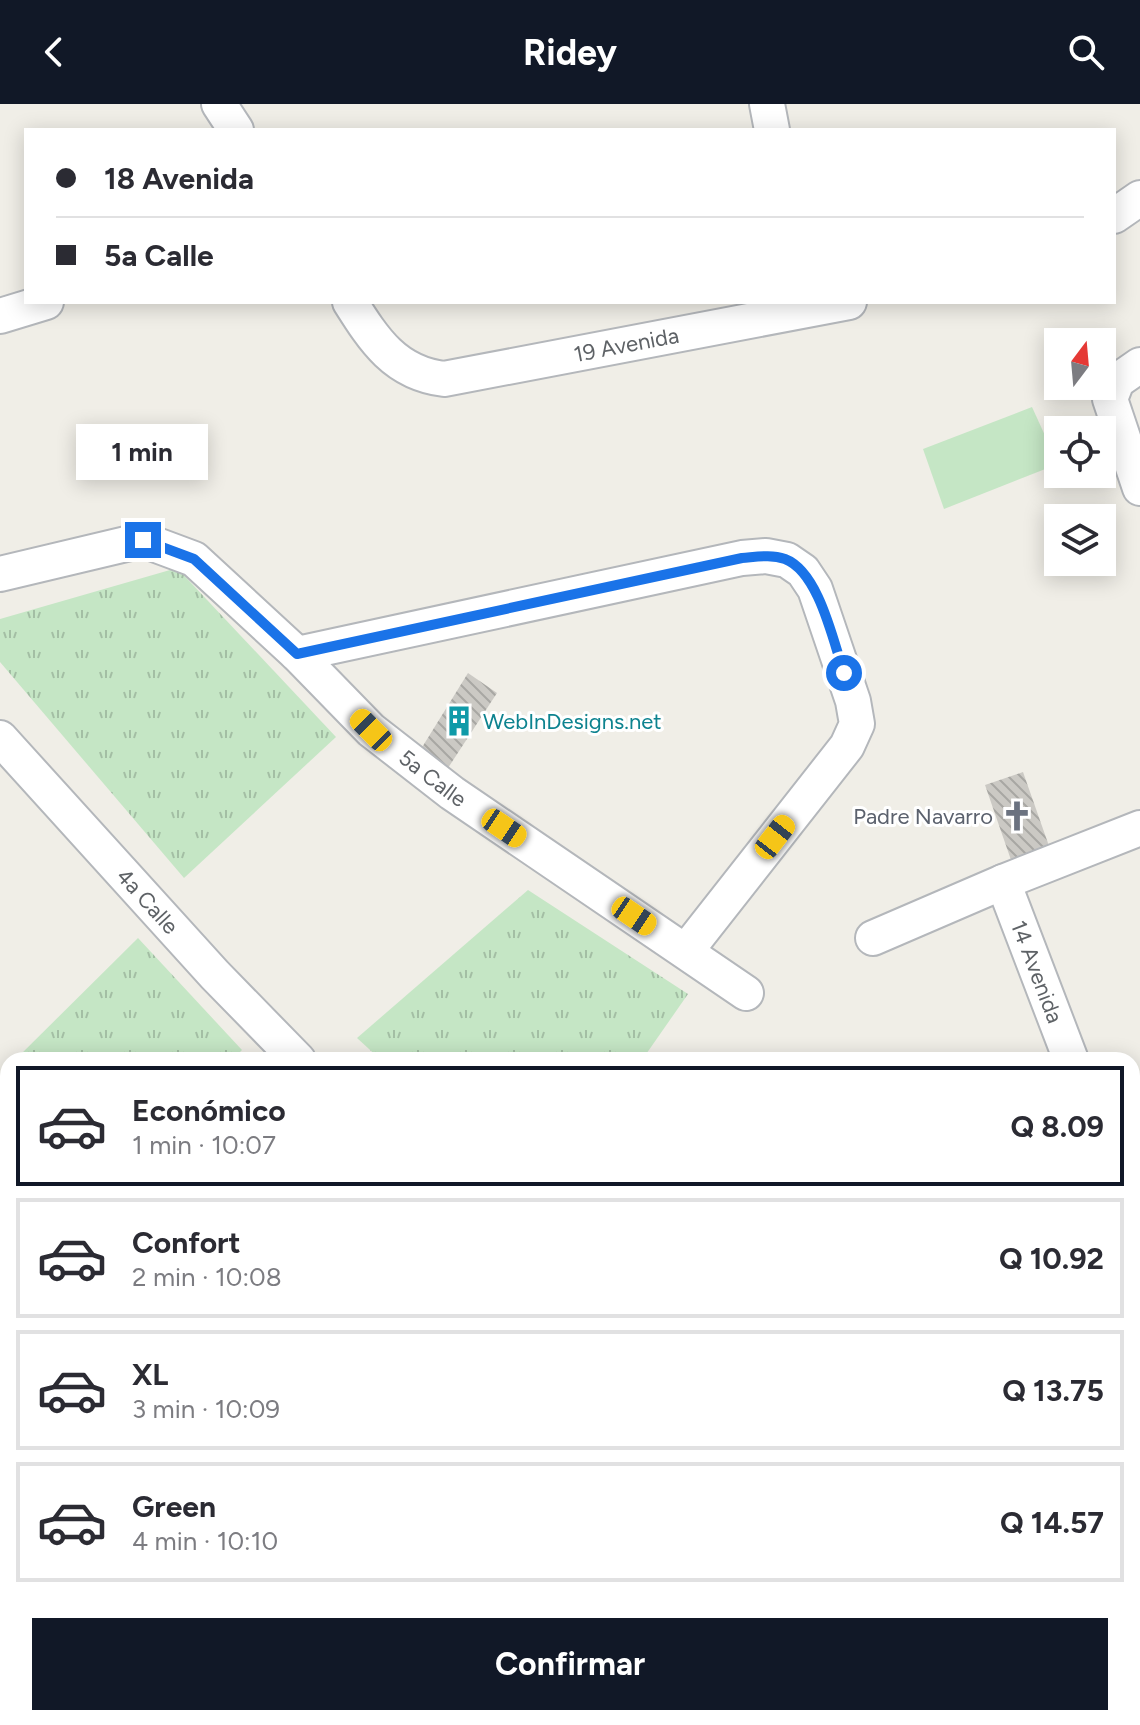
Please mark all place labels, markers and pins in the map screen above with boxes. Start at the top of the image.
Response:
building icon: WebInDesigns.net [442,704,476,738]
place label: WebInDesigns.net [483,708,662,735]
church icon: Padre Navarro [1000,799,1034,833]
place label: Padre Navarro [853,803,993,830]

